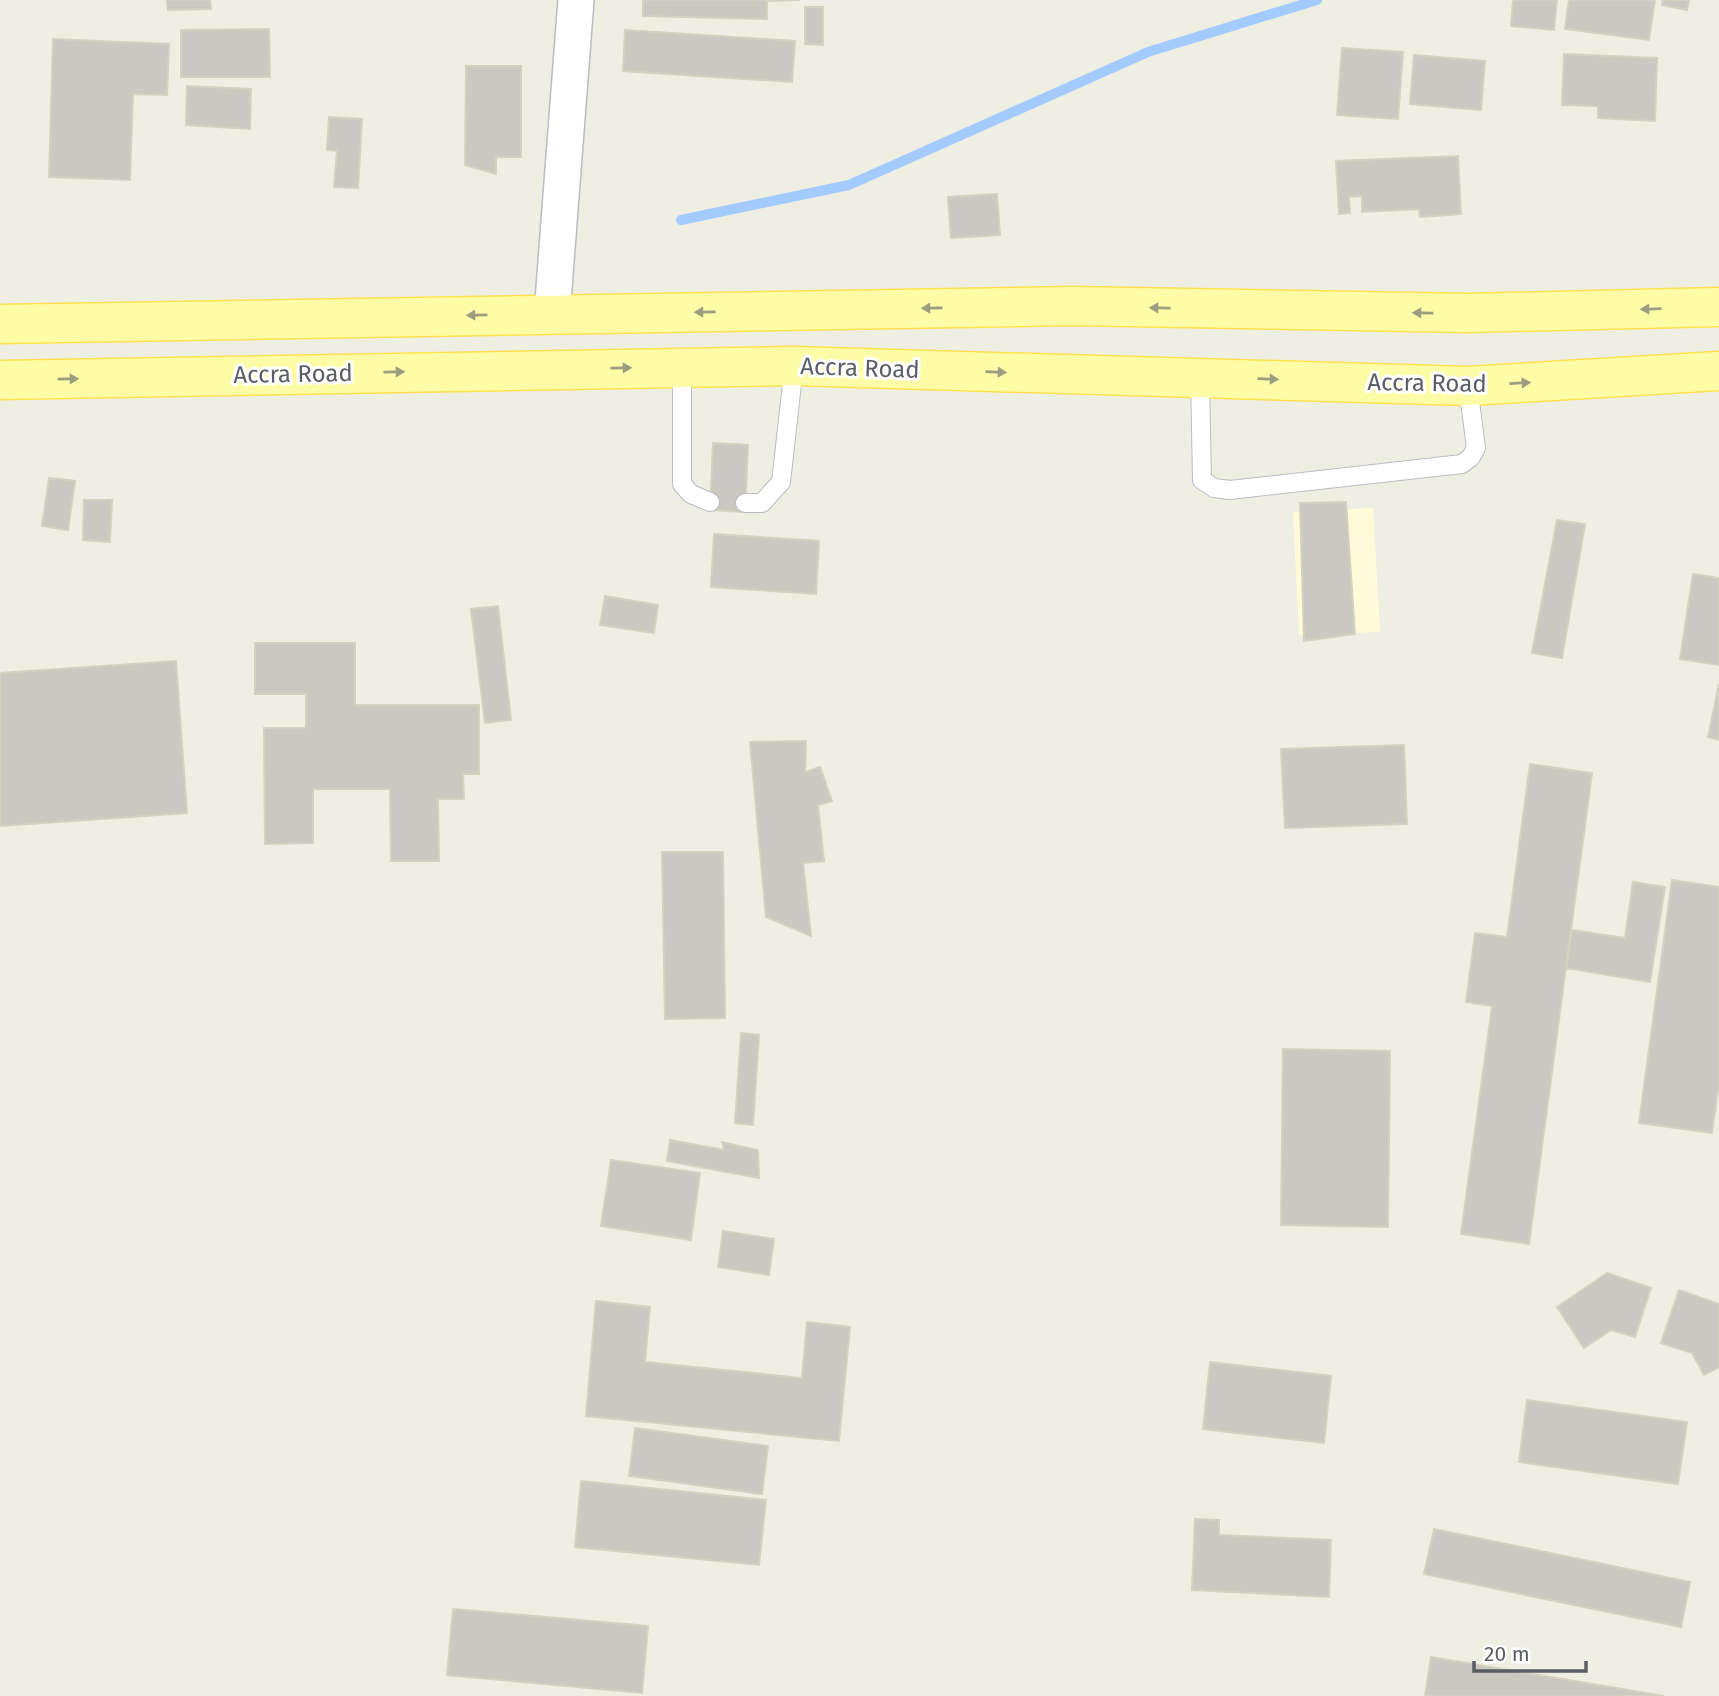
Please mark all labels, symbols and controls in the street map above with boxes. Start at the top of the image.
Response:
one-way arrow [921,303,943,314]
one-way arrow [1148,303,1170,314]
one-way arrow [1640,303,1662,314]
one-way arrow [693,306,715,318]
one-way arrow [1412,307,1434,319]
one-way arrow [466,310,488,321]
street label: Accra Road [800,352,920,384]
street label: Accra Road [233,359,353,389]
one-way arrow [610,362,632,374]
one-way arrow [985,366,1007,378]
one-way arrow [383,367,405,378]
street label: Accra Road [1367,368,1487,398]
one-way arrow [57,373,79,384]
one-way arrow [1258,374,1280,385]
one-way arrow [1510,377,1532,388]
scale bar [1474,1630,1586,1674]
text: 20 m [1484,1641,1530,1667]

